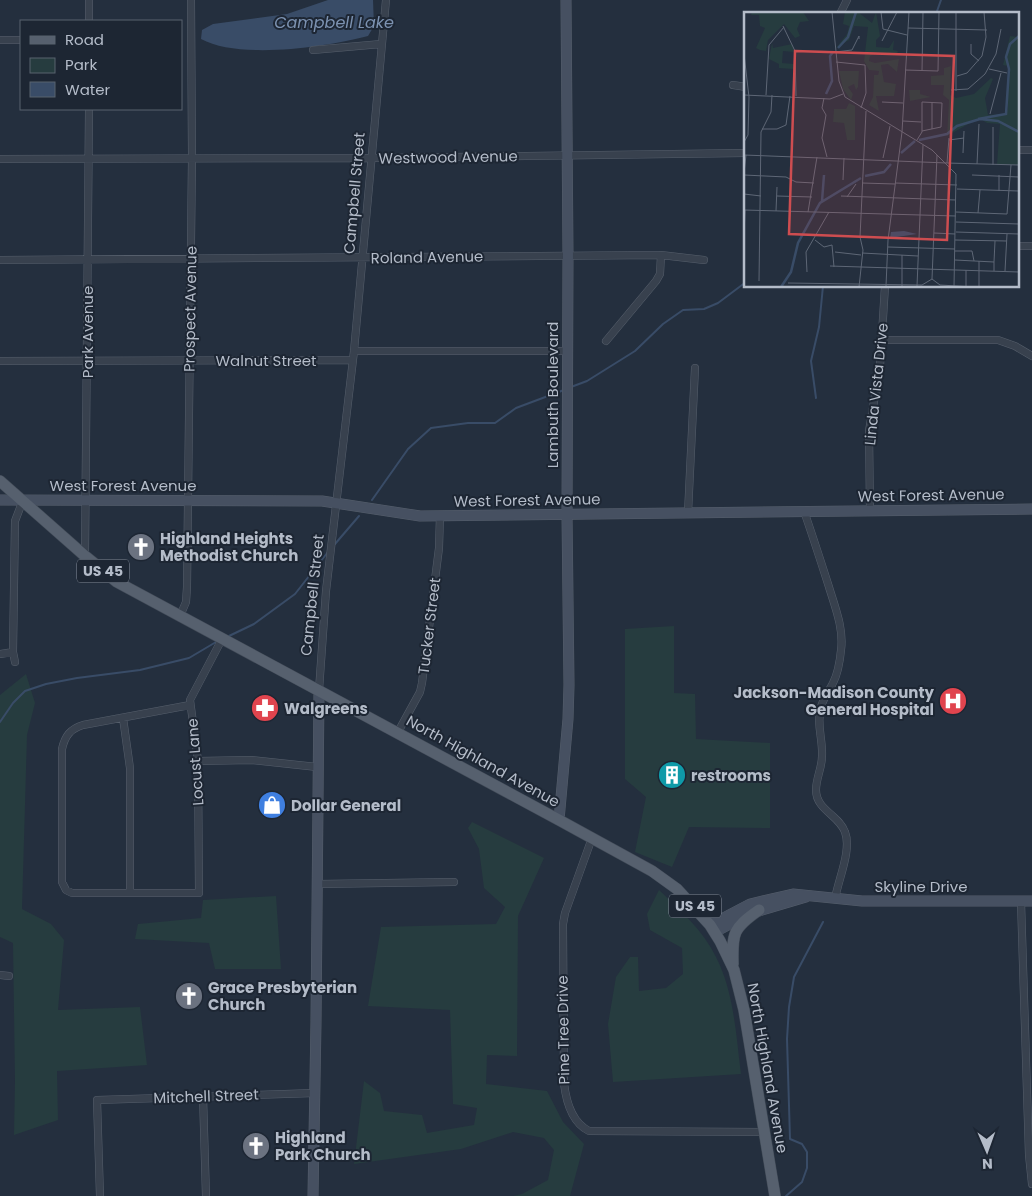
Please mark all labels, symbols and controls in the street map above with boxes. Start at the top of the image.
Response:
water label: Campbell Lake [274,11,394,34]
inset map [744,12,1020,288]
legend [20,20,182,110]
text: Road [65,29,104,50]
text: Park [65,54,97,75]
text: Water [65,79,111,100]
street label: Campbell Street [338,131,370,255]
street label: Westwood Avenue [378,145,518,169]
street label: Prospect Avenue [178,246,202,372]
street label: Roland Avenue [371,246,483,268]
street label: Park Avenue [77,286,98,378]
street label: Lambuth Boulevard [542,322,563,468]
street label: Linda Vista Drive [859,322,893,446]
street label: Walnut Street [215,350,317,371]
street label: West Forest Avenue [50,475,196,496]
street label: West Forest Avenue [857,483,1005,507]
street label: West Forest Avenue [453,488,601,512]
place label: Highland Heights Methodist Church [160,528,298,566]
church icon: Highland Heights Methodist Church [126,532,156,562]
street label: Campbell Street [295,533,329,657]
road number: US 45 [77,560,129,582]
street label: Tucker Street [413,576,445,676]
place label: Jackson-Madison County General Hospital [734,682,935,720]
hospital icon: Jackson-Madison County General Hospital [938,686,968,716]
pharmacy icon: Walgreens [250,693,280,723]
place label: Walgreens [284,698,368,719]
street label: North Highland Avenue [402,710,564,812]
street label: Locust Lane [181,718,209,806]
building icon: restrooms [657,760,687,790]
place label: restrooms [691,765,771,786]
shop icon: Dollar General [257,790,287,820]
place label: Dollar General [291,795,401,816]
street label: Skyline Drive [875,876,967,897]
road number: US 45 [669,894,721,918]
street label: Pine Tree Drive [552,975,574,1085]
place label: Grace Presbyterian Church [208,977,357,1015]
church icon: Grace Presbyterian Church [174,981,204,1011]
street label: North Highland Avenue [743,981,793,1155]
street label: Mitchell Street [153,1084,259,1108]
north arrow [962,1126,1012,1176]
place label: Highland Park Church [275,1127,371,1165]
church icon: Highland Park Church [241,1131,271,1161]
text: N [982,1154,993,1174]

